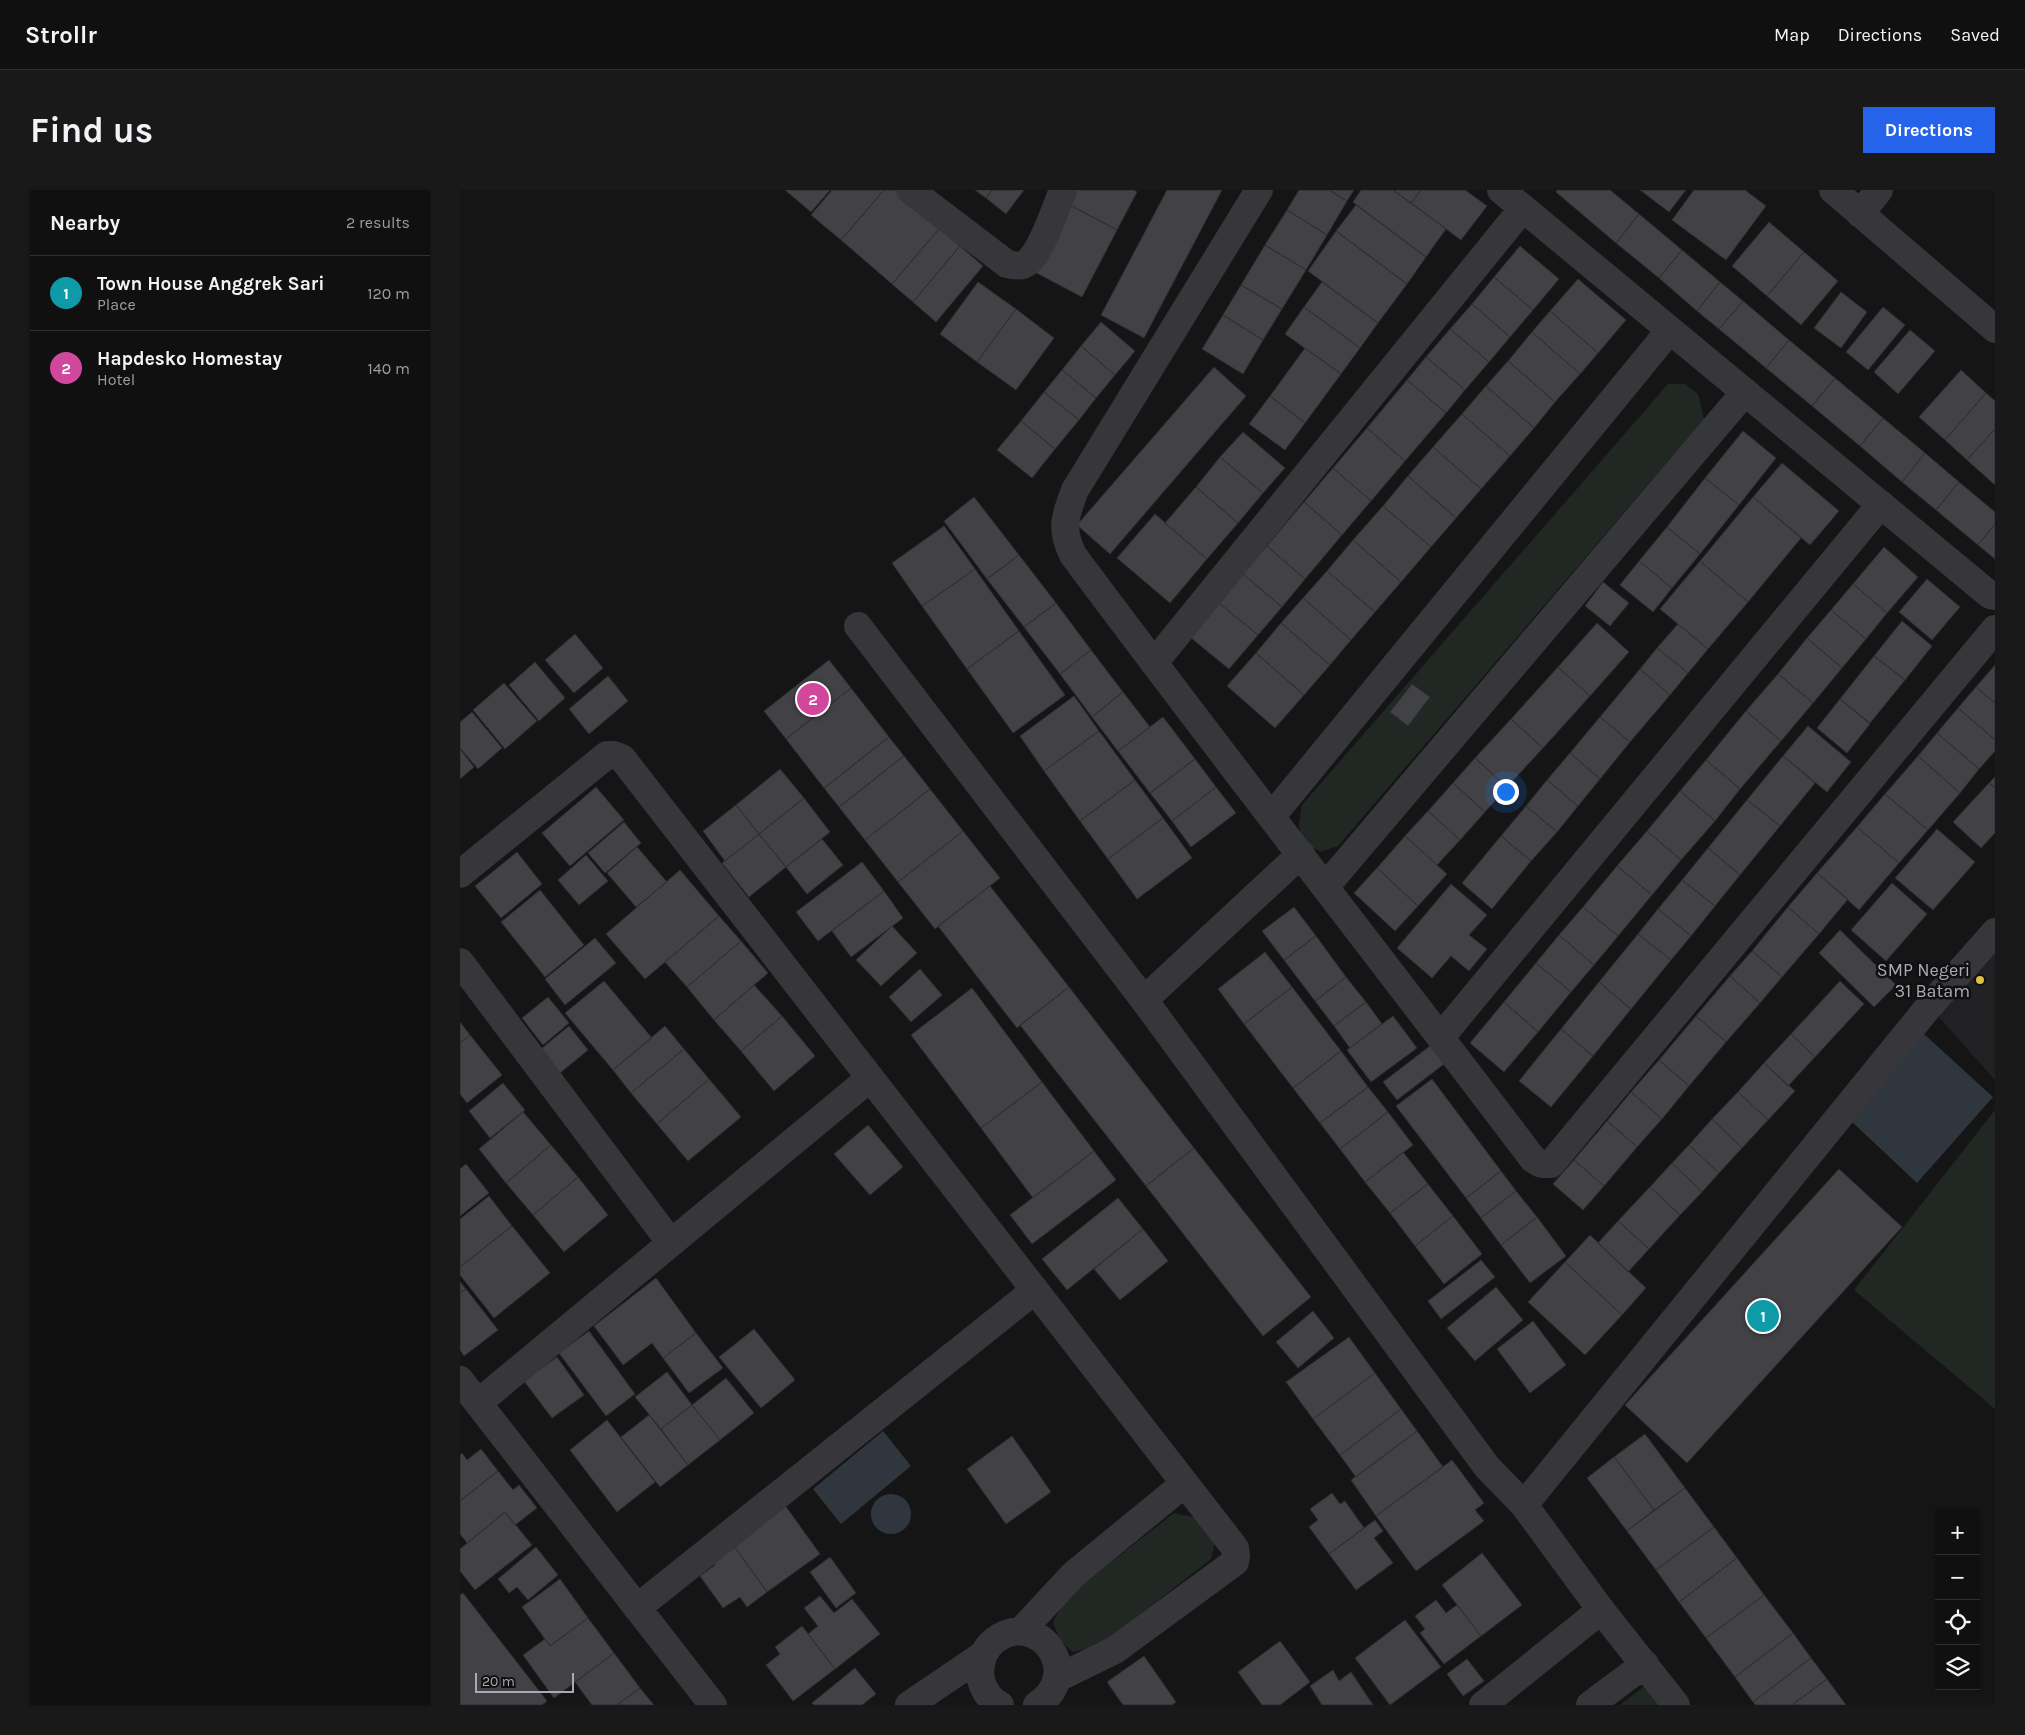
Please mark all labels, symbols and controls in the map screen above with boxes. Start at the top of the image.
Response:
text: Strollr [25,21,97,49]
text: Map [1774,24,1810,46]
text: Directions [1838,24,1922,46]
text: Saved [1950,24,2000,46]
button: Directions [1863,107,1995,153]
text: Find us [30,110,153,151]
text: Nearby [50,211,120,235]
text: 2 results [346,213,410,232]
text: Town House Anggrek Sari [97,273,324,295]
text: 1 [63,284,69,303]
text: 120 m [367,284,410,303]
text: Place [97,295,136,314]
text: Hapdesko Homestay [97,348,282,370]
text: 2 [61,359,71,378]
text: 140 m [368,359,410,378]
text: Hotel [97,370,135,389]
pin: 2 [797,680,829,718]
your location [1493,779,1519,805]
place label: SMP Negeri 31 Batam [1877,959,1970,1002]
marker: SMP Negeri 31 Batam [1974,974,1986,986]
pin: 1 [1747,1297,1779,1335]
map controls [1935,1510,1980,1690]
button: + [1935,1510,1980,1555]
button: − [1935,1555,1980,1600]
button: locate [1935,1600,1980,1645]
button: layers [1935,1645,1980,1690]
scale bar [475,1670,574,1693]
text: 20 m [482,1673,515,1690]

